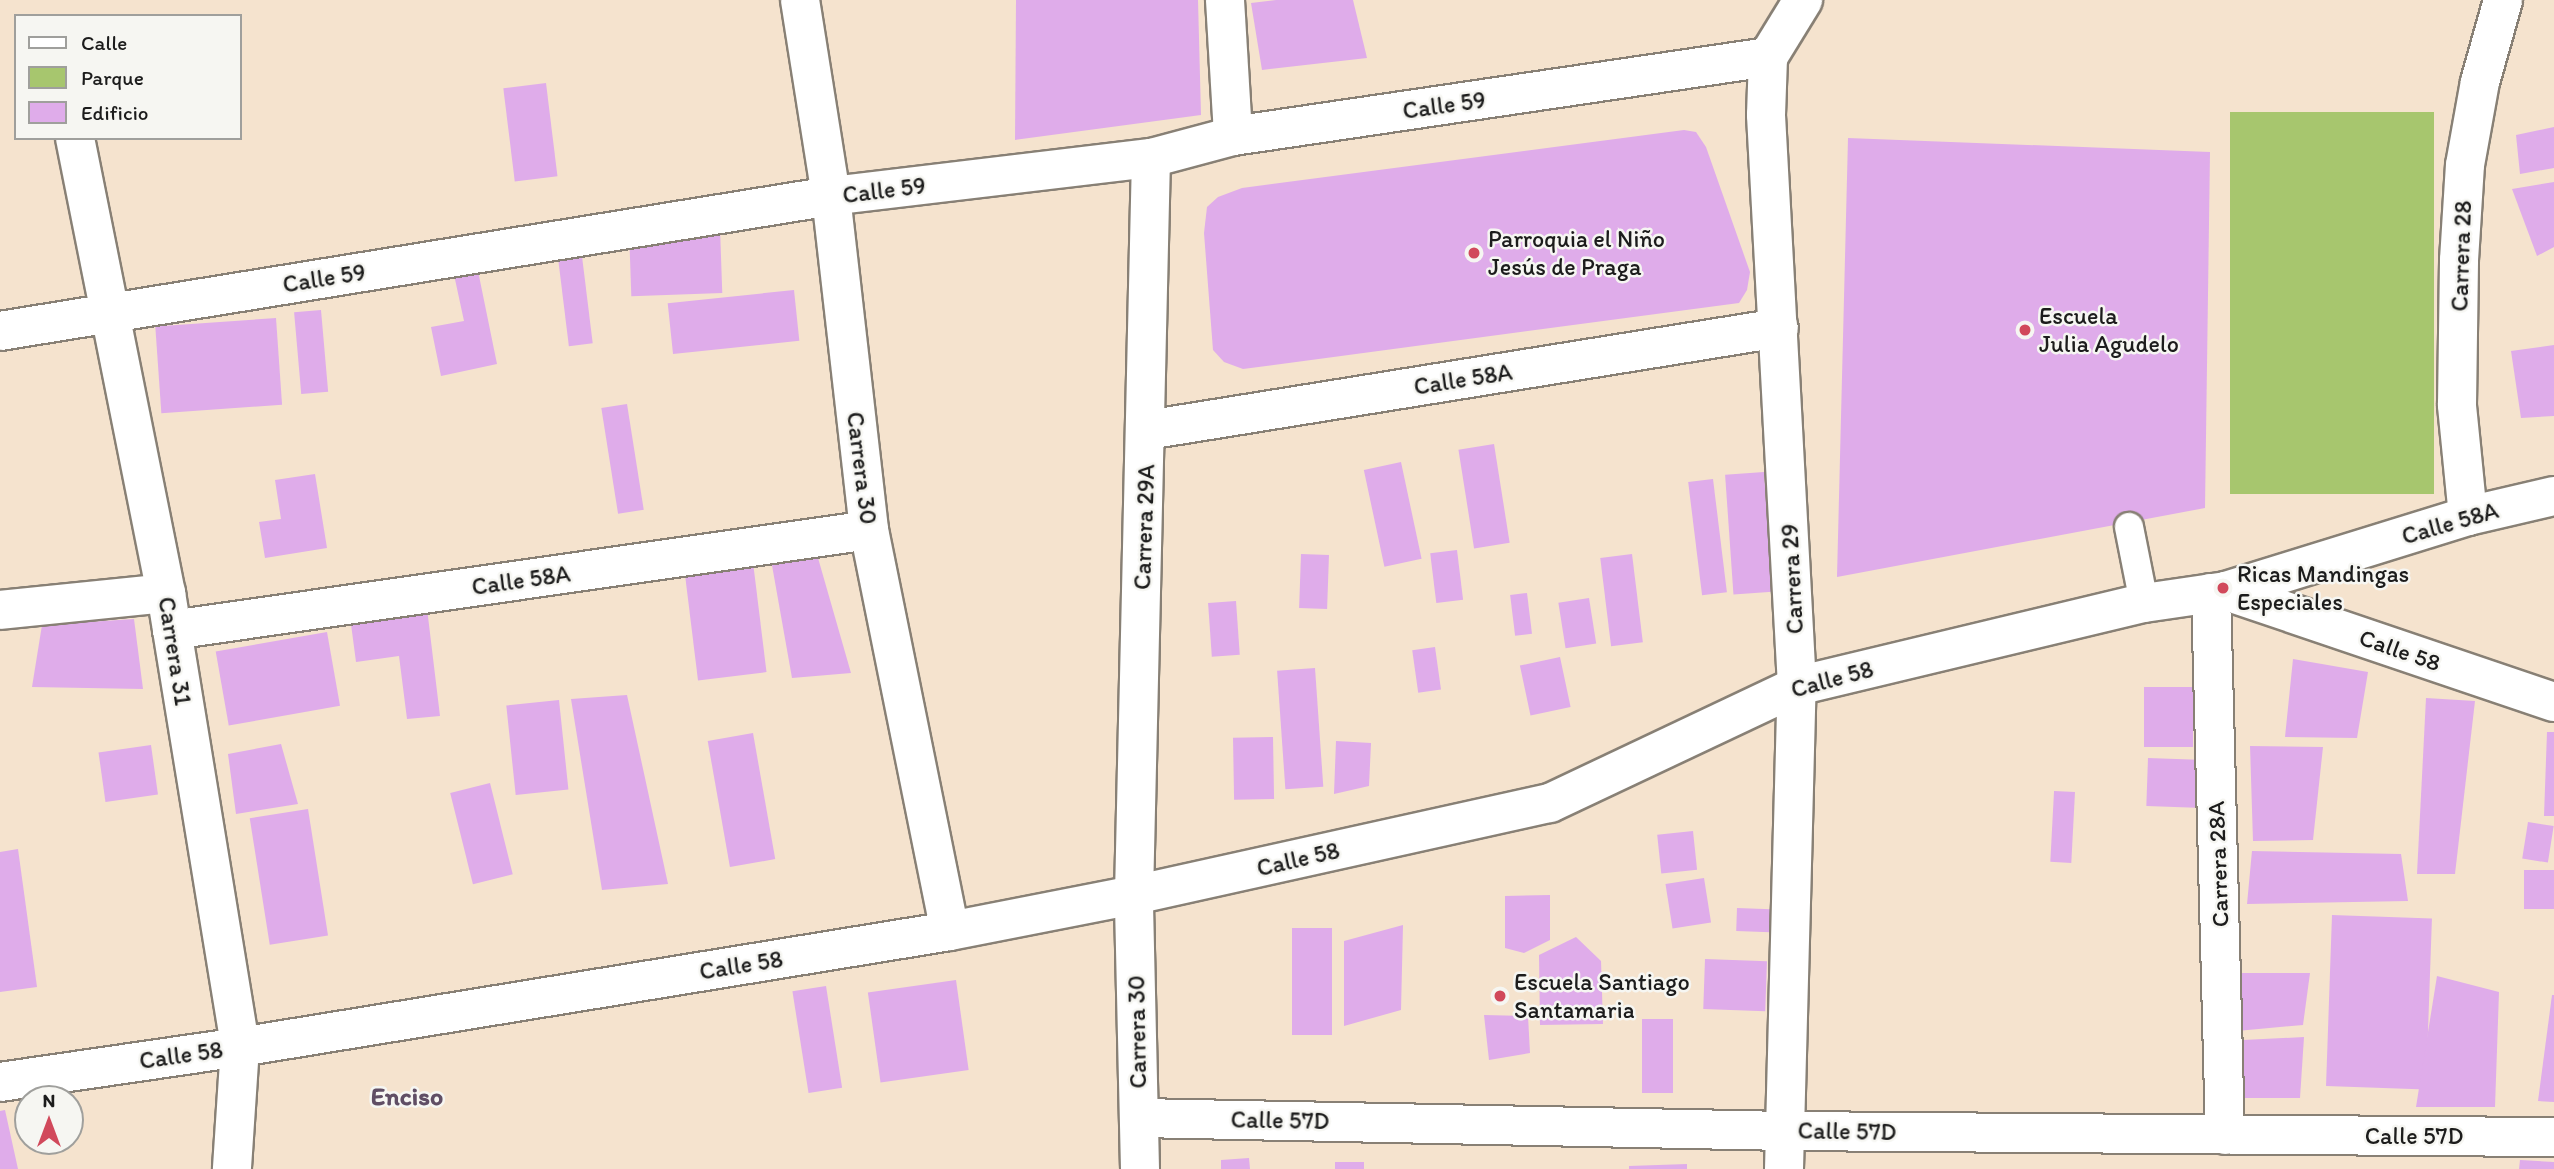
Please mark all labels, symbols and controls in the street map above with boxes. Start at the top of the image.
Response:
legend [14,14,242,140]
text: Calle [81,30,127,55]
text: Parque [81,65,144,90]
street label: Calle 59 [1401,85,1487,125]
text: Edificio [81,100,149,125]
street label: Calle 59 [841,171,927,209]
street label: Carrera 28 [2445,200,2477,312]
place label: Parroquia el Niño Jesús de Praga [1488,225,1665,281]
marker: Parroquia el Niño Jesús de Praga [1466,245,1482,261]
street label: Calle 59 [281,257,367,299]
place label: Escuela Julia Agudelo [2039,302,2179,358]
marker: Escuela Julia Agudelo [2017,322,2033,338]
street label: Calle 58A [1412,357,1514,401]
street label: Carrera 30 [841,410,883,526]
street label: Carrera 29A [1127,464,1161,590]
street label: Calle 58A [2398,495,2502,551]
street label: Carrera 29 [1775,523,1809,635]
street label: Calle 58A [470,559,572,601]
place label: Ricas Mandingas Especiales [2237,560,2410,616]
marker: Ricas Mandingas Especiales [2215,580,2231,596]
street label: Carrera 31 [152,595,198,707]
street label: Calle 58 [2356,623,2444,677]
street label: Calle 58 [1788,654,1876,704]
street label: Carrera 28A [2201,800,2235,928]
street label: Calle 58 [1254,836,1342,882]
street label: Calle 58 [697,944,785,986]
place label: Escuela Santiago Santamaria [1514,968,1690,1024]
street label: Carrera 30 [1122,975,1152,1089]
marker: Escuela Santiago Santamaria [1492,988,1508,1004]
street label: Calle 58 [137,1035,225,1075]
district label: Enciso [371,1081,443,1113]
north arrow [14,1085,84,1155]
text: N [43,1089,55,1112]
street label: Calle 57D [1230,1105,1330,1135]
street label: Calle 57D [1797,1116,1897,1146]
street label: Calle 57D [2365,1122,2463,1150]

